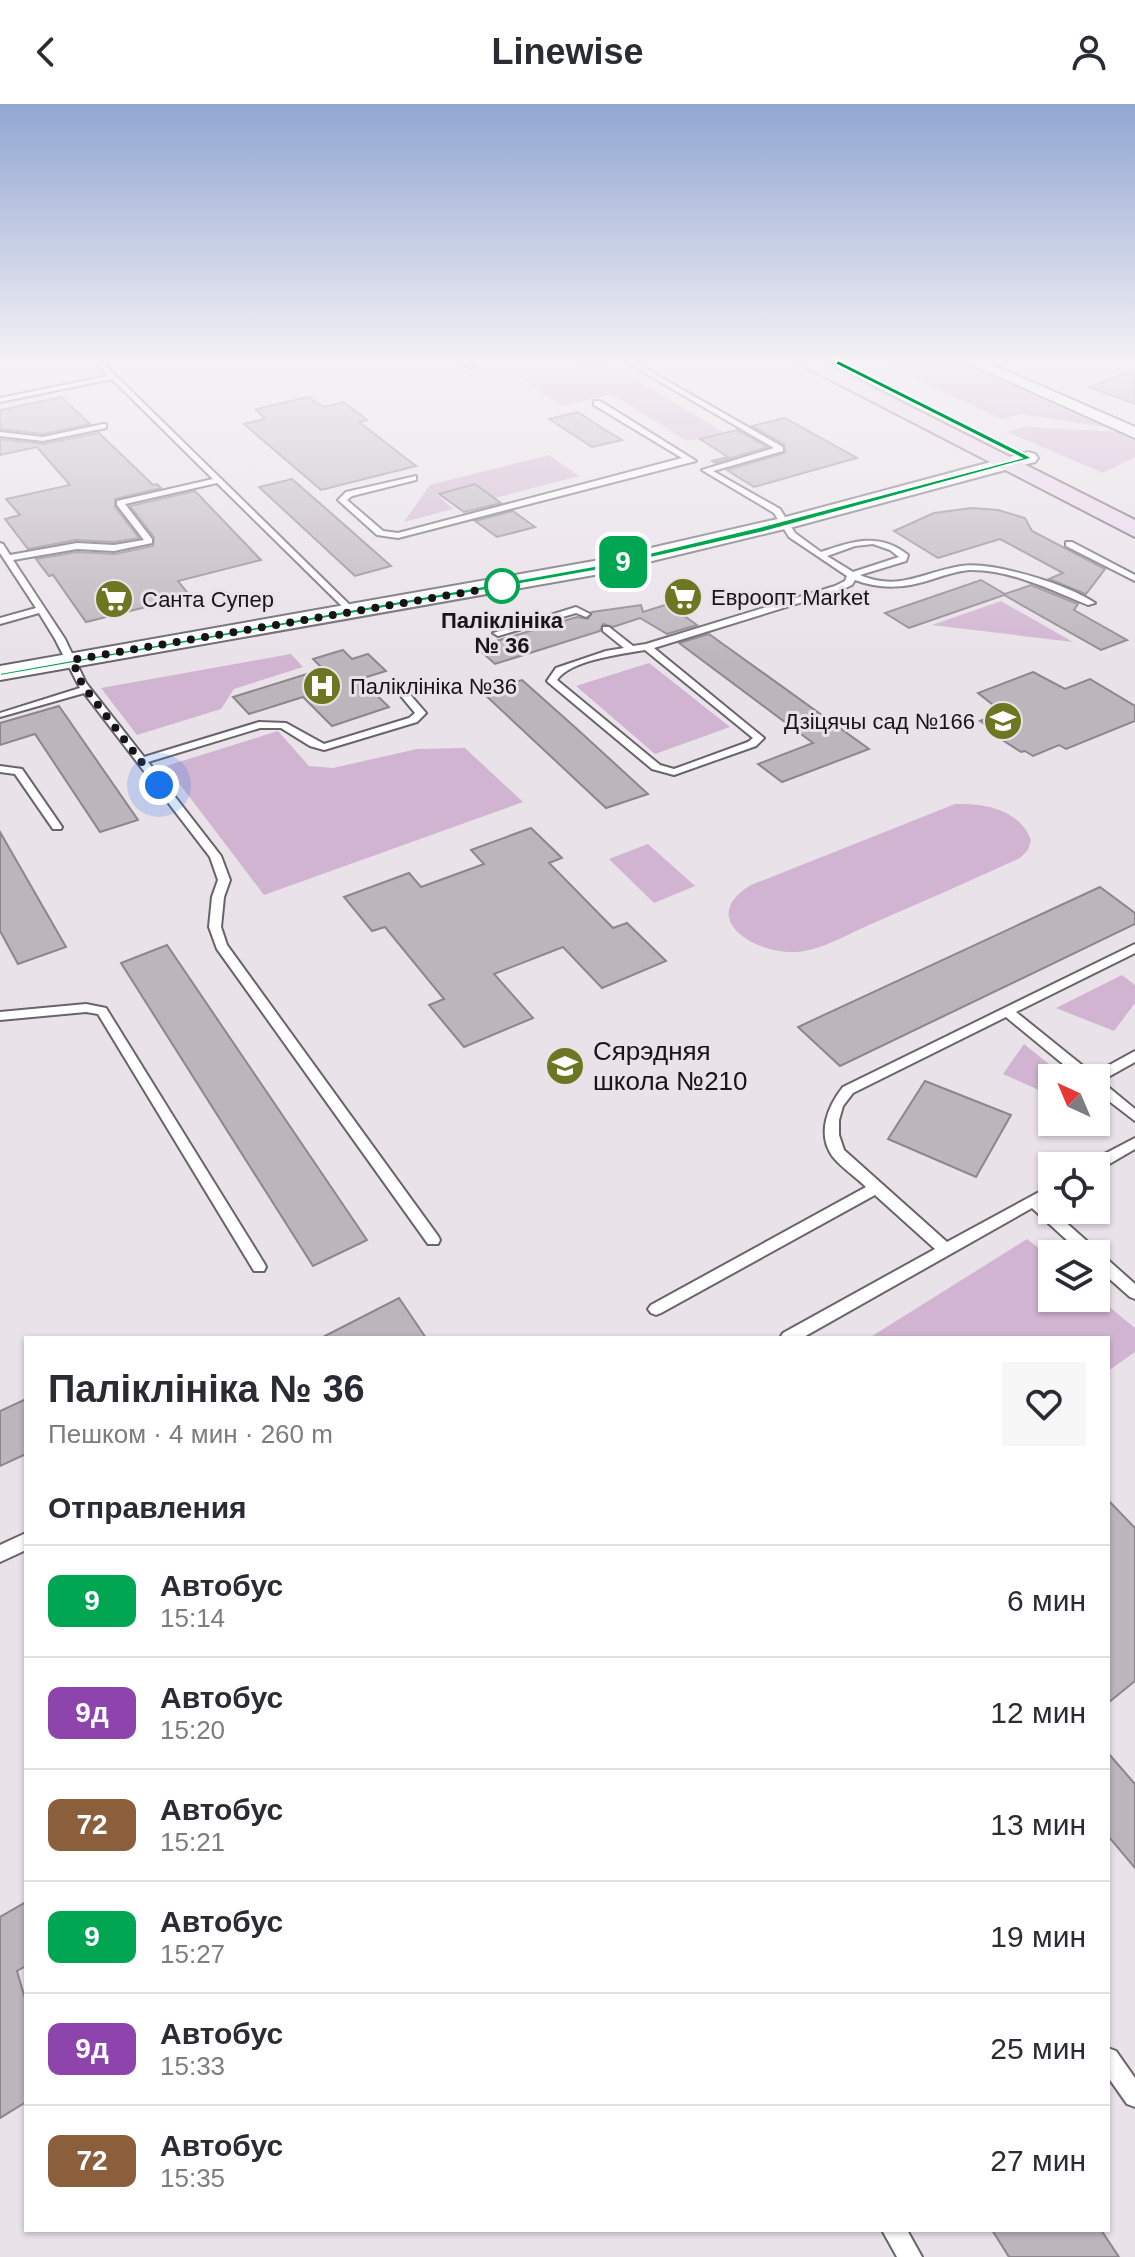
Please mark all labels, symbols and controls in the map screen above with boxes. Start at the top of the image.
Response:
icon: back [24,30,68,74]
icon: person [1067,30,1111,74]
text: Linewise [491,31,644,72]
line badge: 9 [597,536,649,588]
text: 9 [615,546,631,577]
marker: Паліклініка № 36 [485,569,519,603]
supermarket icon: Евроопт Market [662,576,704,618]
supermarket icon: Санта Супер [93,578,135,620]
place label: Евроопт Market [711,585,869,610]
place label: Санта Супер [142,587,274,612]
place label: Паліклініка № 36 [441,608,564,658]
hospital icon: Паліклініка №36 [301,665,343,707]
place label: Паліклініка №36 [350,674,517,699]
school or university icon: Дзіцячы сад №166 [982,700,1024,742]
place label: Дзіцячы сад №166 [784,709,975,734]
your location [139,765,179,805]
place label: Сярэдняя школа №210 [593,1036,748,1096]
school or university icon: Сярэдняя школа №210 [544,1045,586,1087]
north arrow [1038,1064,1110,1136]
map controls [1038,1064,1110,1312]
button: locate [1038,1152,1110,1224]
button: layers [1038,1240,1110,1312]
button: heart [1002,1362,1086,1446]
text: Паліклініка № 36 [48,1368,365,1410]
text: Пешком · 4 мин · 260 m [48,1419,333,1449]
text: Отправления [48,1491,247,1524]
text: Автобус [160,1569,283,1602]
text: 6 мин [1007,1584,1086,1617]
text: 9 [84,1585,100,1616]
text: 15:14 [160,1603,225,1633]
text: Автобус [160,1681,283,1714]
text: 12 мин [990,1696,1086,1729]
text: 9д [75,1697,109,1728]
text: 15:20 [160,1715,225,1745]
text: Автобус [160,1793,283,1826]
text: 13 мин [990,1808,1086,1841]
text: 72 [76,1809,108,1840]
text: 15:21 [160,1827,225,1857]
text: Автобус [160,1905,283,1938]
text: 19 мин [990,1920,1086,1953]
text: 9 [84,1921,100,1952]
text: 15:27 [160,1939,225,1969]
text: Автобус [160,2017,283,2050]
text: 25 мин [990,2032,1086,2065]
text: 9д [75,2033,109,2064]
text: 15:33 [160,2051,225,2081]
text: Автобус [160,2129,283,2162]
text: 27 мин [990,2144,1086,2177]
text: 72 [76,2145,108,2176]
text: 15:35 [160,2163,225,2193]

